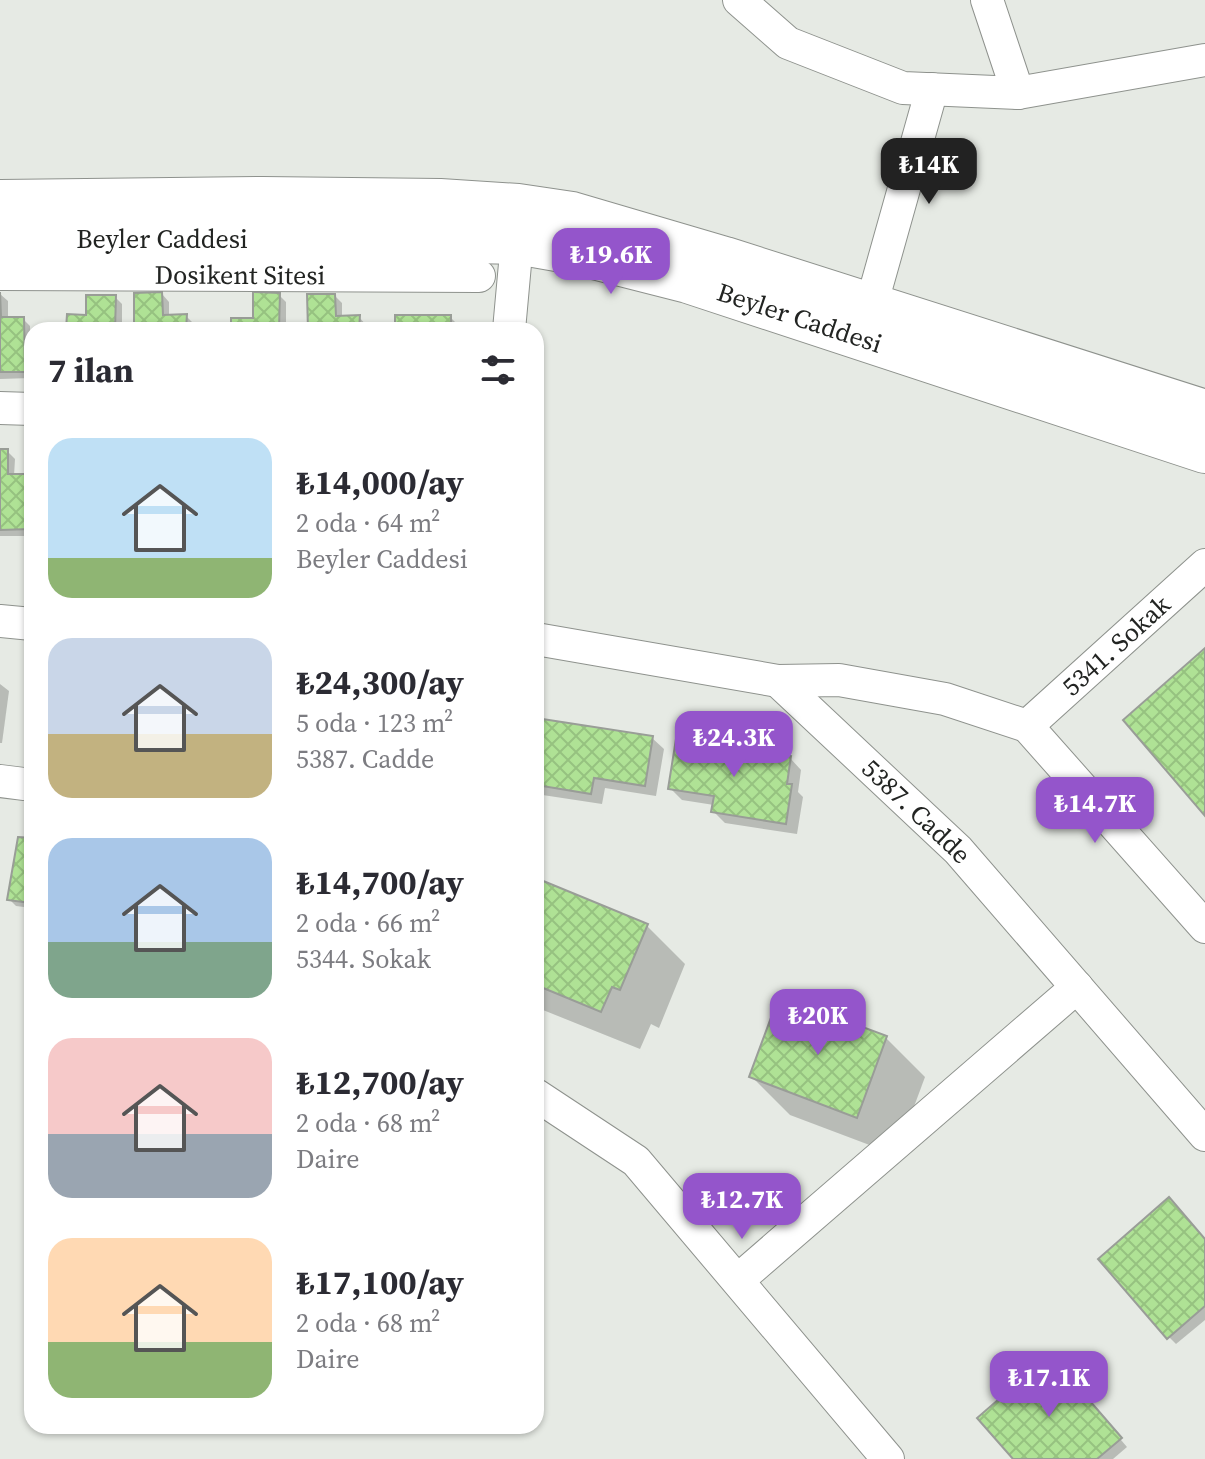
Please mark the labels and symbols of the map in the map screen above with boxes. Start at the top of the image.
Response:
pin: ₺14K [882,138,976,206]
street label: Beyler Caddesi [76,221,248,257]
pin: ₺19.6K [546,228,676,296]
street label: Dosikent Sitesi [155,257,325,293]
street label: Beyler Caddesi [712,274,887,362]
street label: 5341. Sokak [1054,586,1179,704]
pin: ₺24.3K [669,711,799,779]
street label: 5387. Cadde [854,751,980,871]
pin: ₺14.7K [1030,777,1160,845]
pin: ₺20K [771,989,865,1057]
pin: ₺12.7K [677,1173,807,1241]
pin: ₺17.1K [984,1351,1114,1419]

